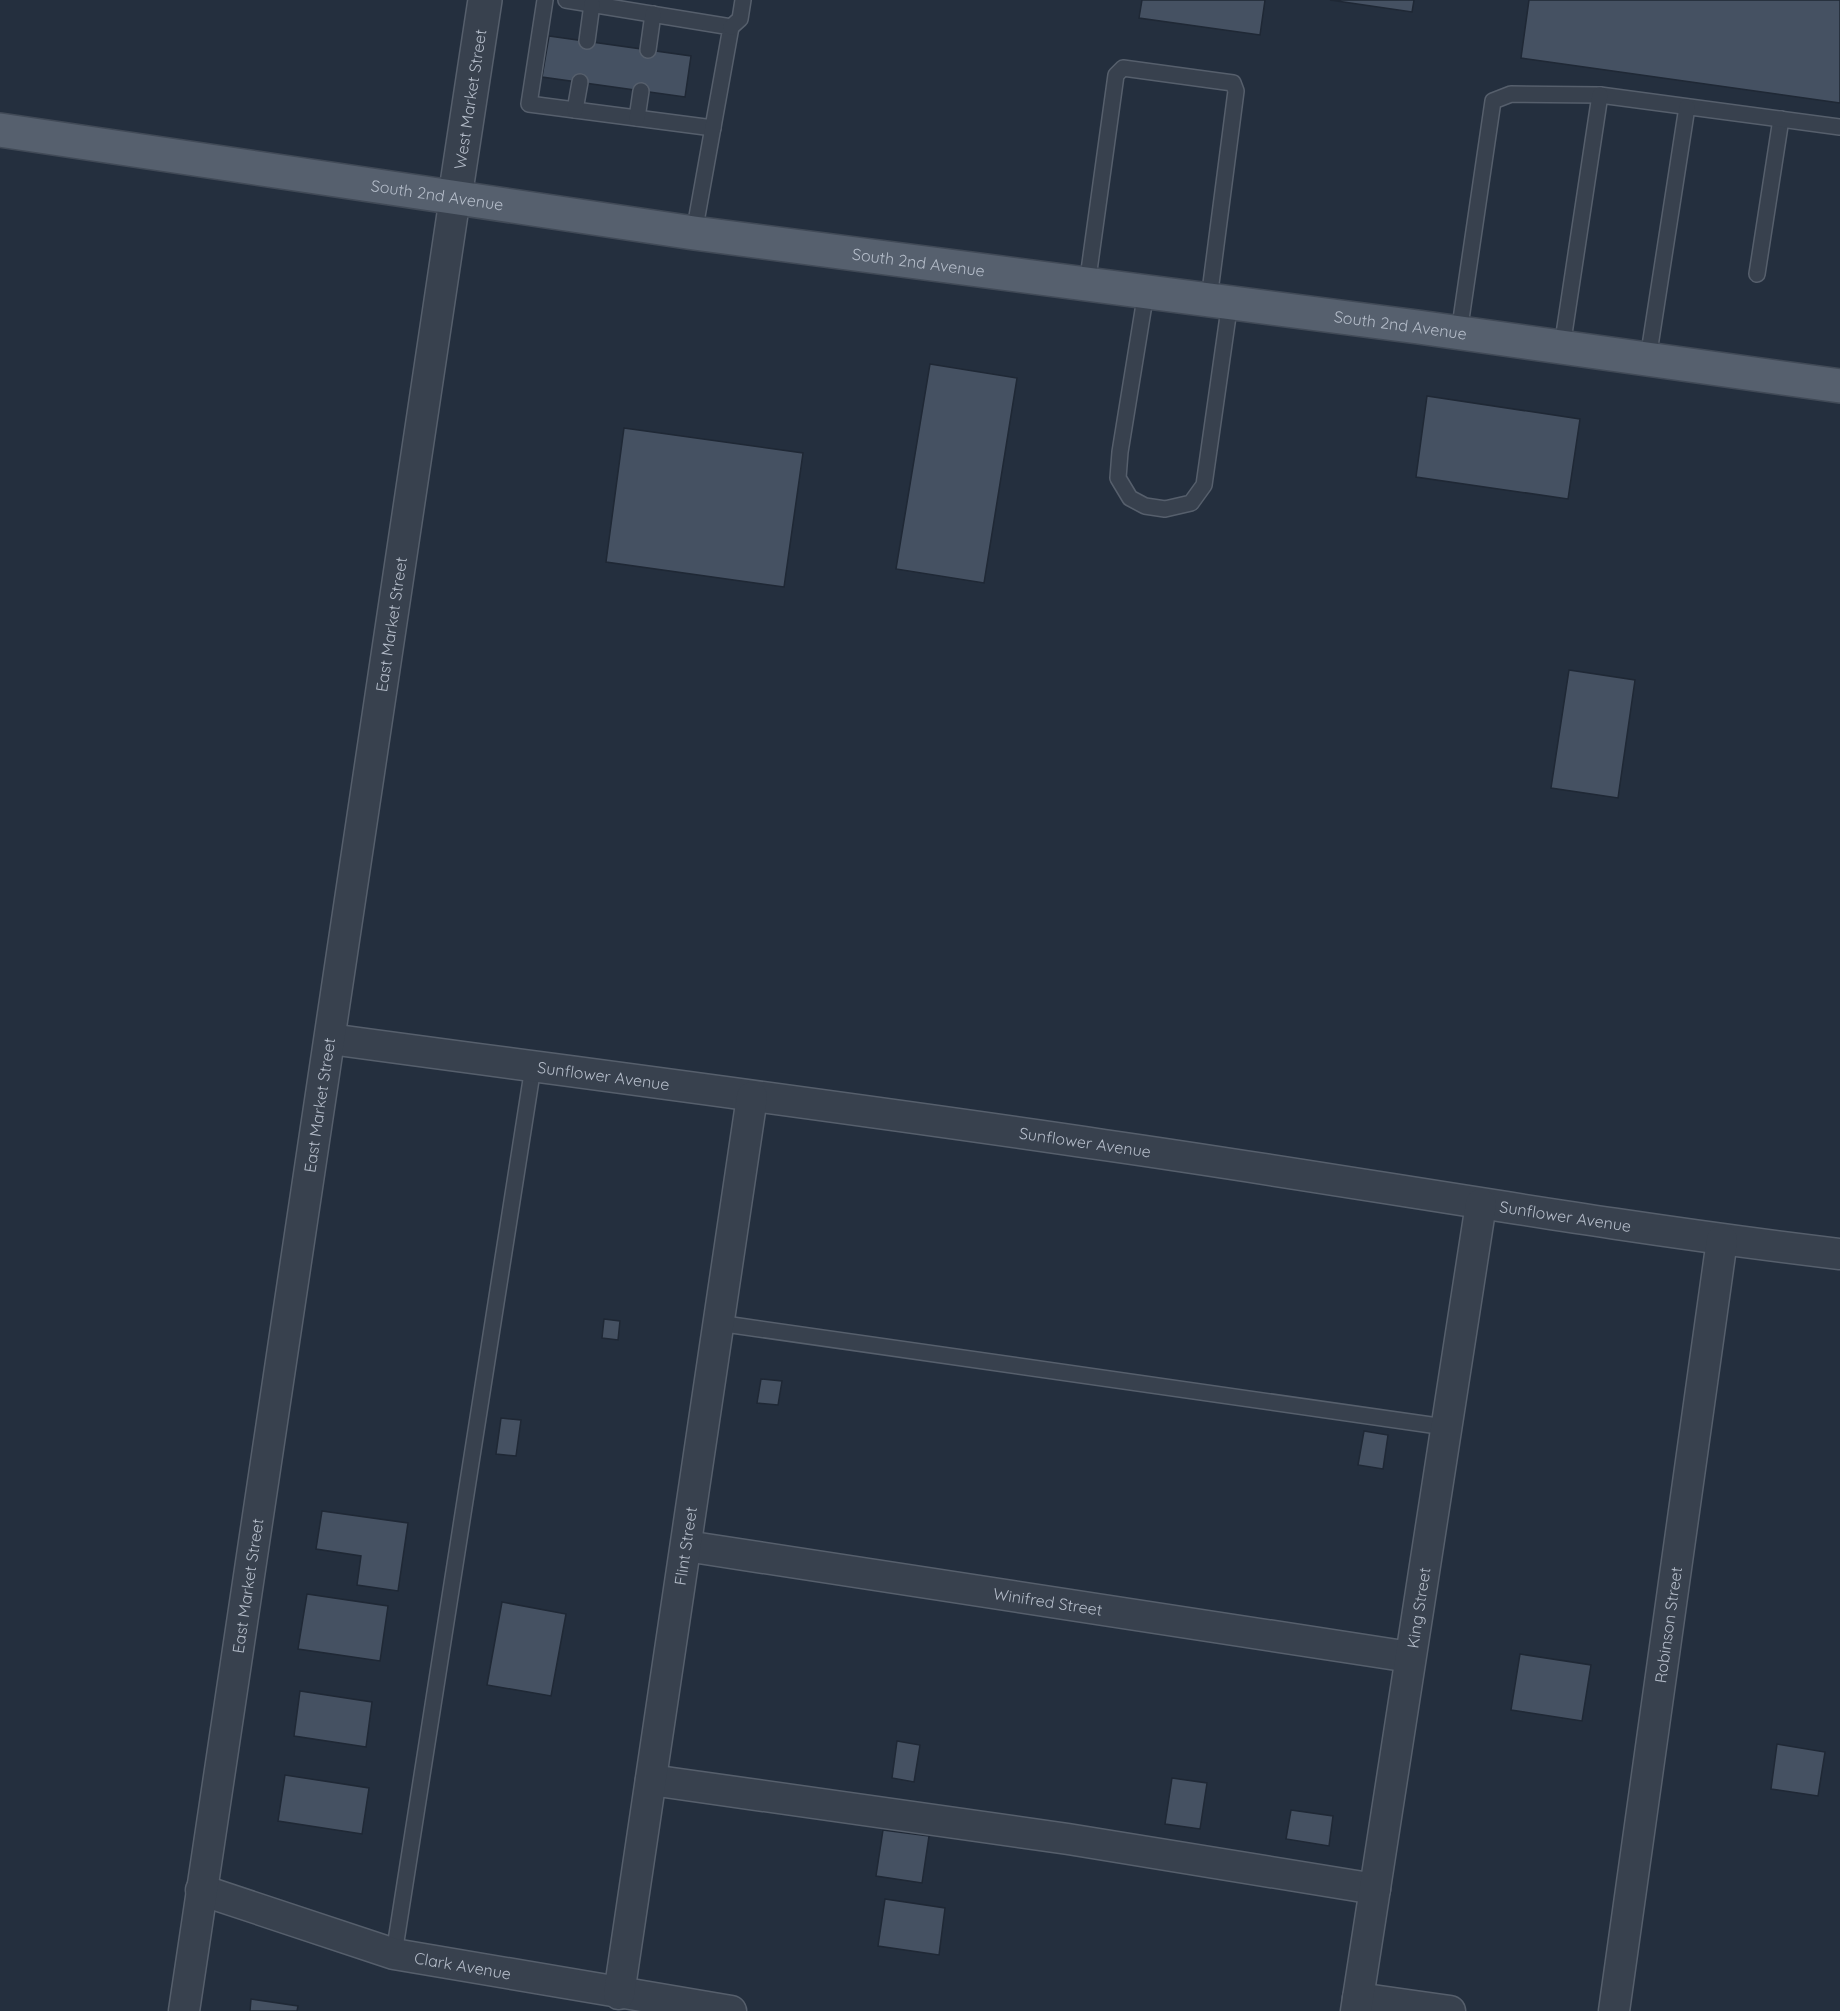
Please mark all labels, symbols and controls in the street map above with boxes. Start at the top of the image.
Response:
street label: West Market Street [449,28,490,171]
street label: South 2nd Avenue [370,175,505,215]
street label: South 2nd Avenue [851,244,986,281]
street label: South 2nd Avenue [1333,306,1468,344]
street label: East Market Street [371,556,411,693]
street label: East Market Street [299,1036,339,1174]
street label: Sunflower Avenue [536,1057,671,1094]
street label: Sunflower Avenue [1018,1123,1152,1162]
street label: Sunflower Avenue [1498,1196,1632,1236]
street label: Flint Street [670,1505,701,1586]
street label: East Market Street [228,1517,267,1654]
street label: Robinson Street [1650,1565,1686,1684]
street label: King Street [1402,1566,1435,1650]
street label: Winifred Street [992,1583,1104,1620]
street label: Clark Avenue [413,1948,513,1984]

